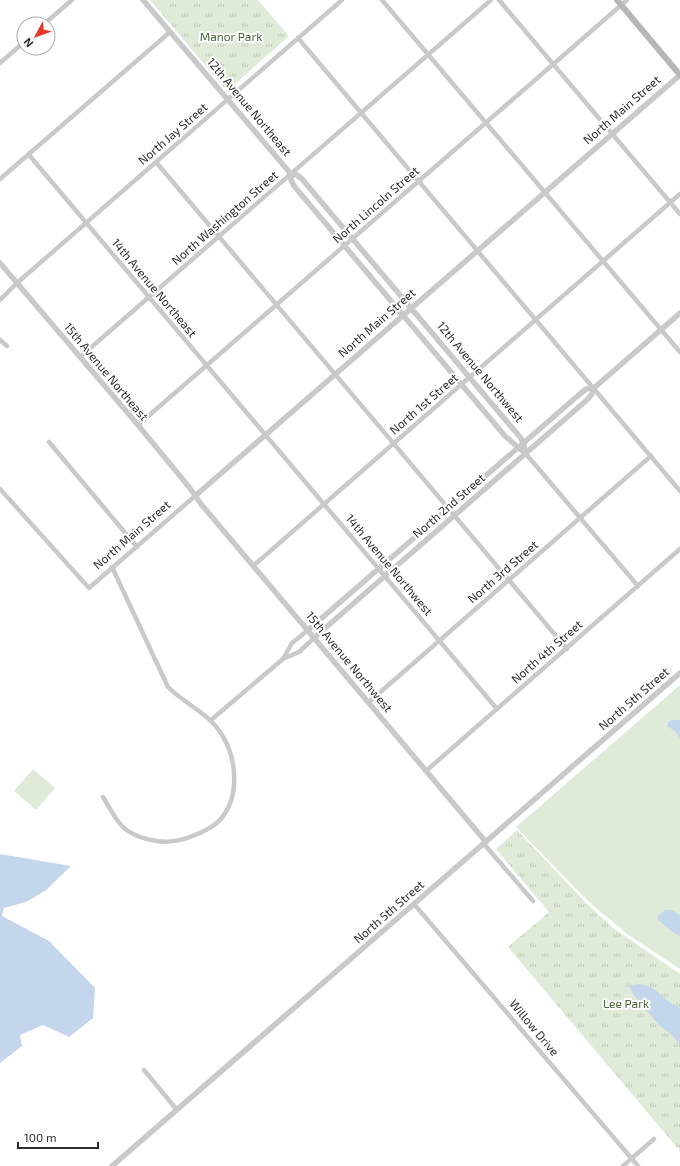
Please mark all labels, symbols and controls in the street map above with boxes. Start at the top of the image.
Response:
north arrow [16,16,56,56]
park label: Manor Park [200,29,262,43]
text: N [21,36,36,50]
street label: 12th Avenue Northeast [205,54,295,159]
street label: North Main Street [580,72,663,146]
street label: North Jay Street [135,99,210,167]
street label: North Lincoln Street [329,163,422,245]
street label: North Washington Street [168,167,281,267]
street label: 14th Avenue Northeast [109,235,200,340]
street label: North Main Street [335,285,418,359]
street label: 12th Avenue Northwest [435,318,527,425]
street label: 15th Avenue Northeast [62,320,152,423]
street label: North 1st Street [386,370,461,437]
street label: North 2nd Street [409,470,488,540]
street label: North Main Street [90,497,173,571]
street label: 14th Avenue Northwest [343,511,436,618]
street label: North 3rd Street [464,537,541,606]
street label: 15th Avenue Northwest [304,608,396,715]
street label: North 4th Street [508,616,585,686]
street label: North 5th Street [595,664,672,732]
street label: North 5th Street [350,877,427,945]
street label: Willow Drive [507,996,562,1058]
park label: Lee Park [603,996,649,1010]
scale bar [18,1124,98,1150]
text: 100 m [24,1130,56,1144]

